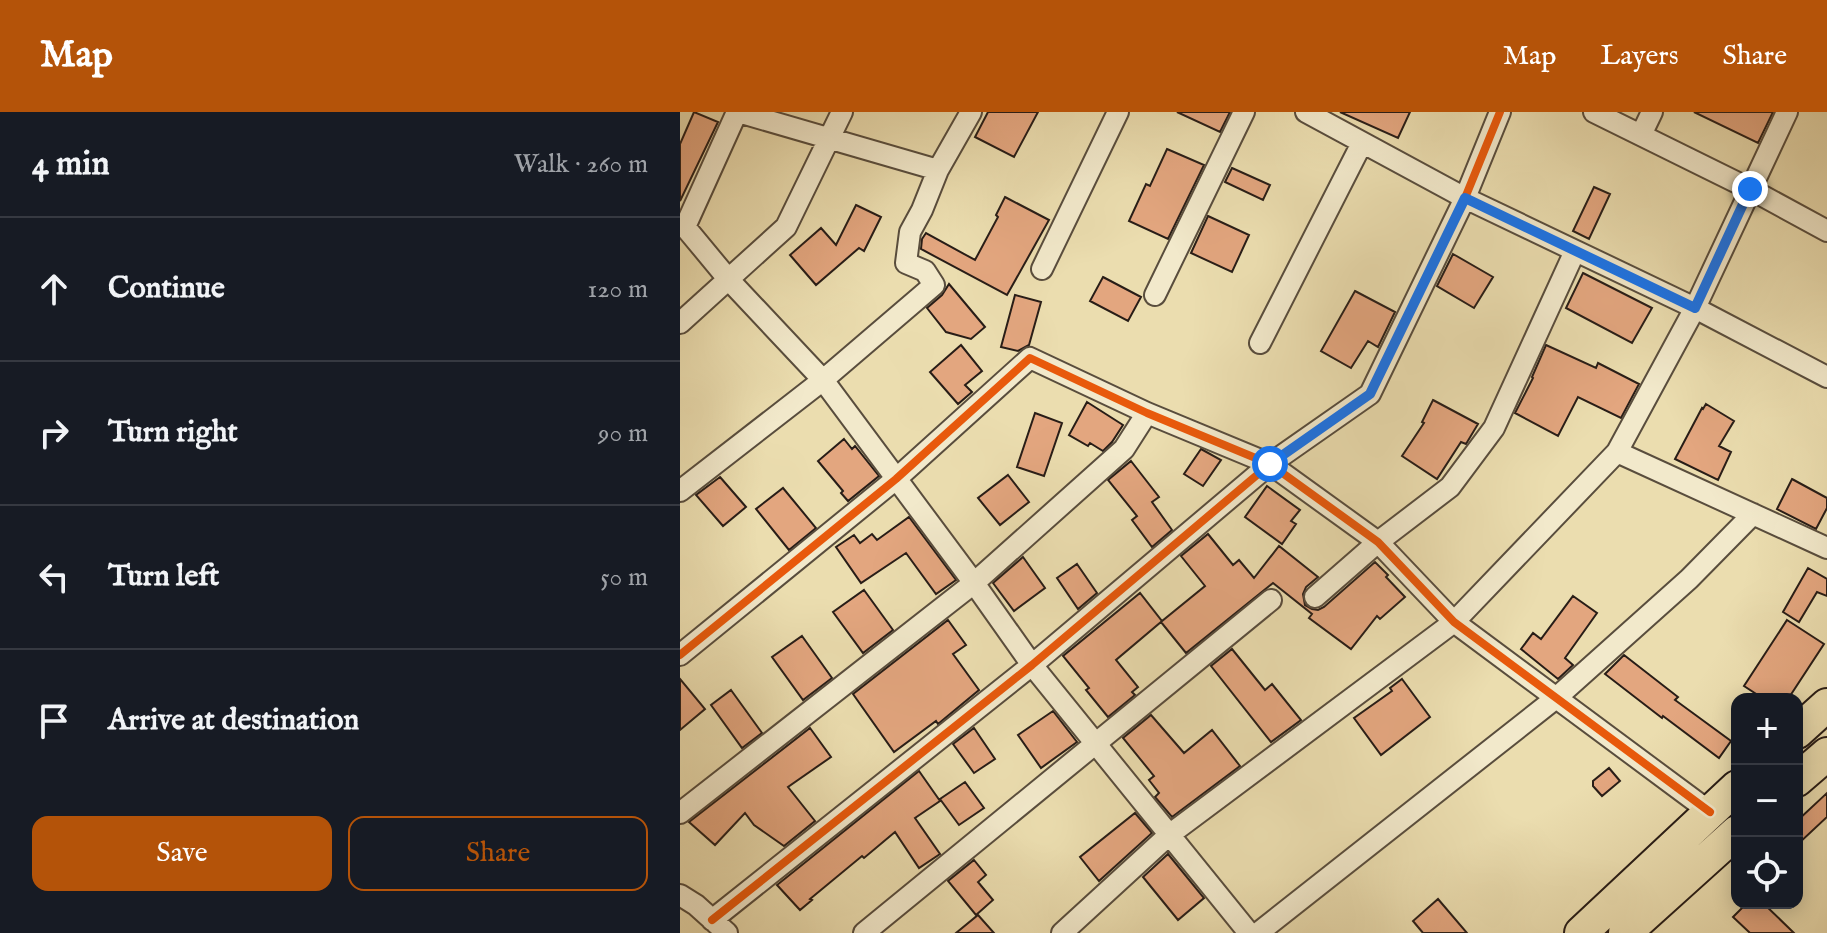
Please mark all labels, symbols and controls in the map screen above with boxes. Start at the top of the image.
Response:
text: Map [40,32,113,80]
text: Map [1503,39,1556,74]
text: Layers [1600,39,1679,74]
text: Share [1723,39,1787,74]
text: 4 min [32,143,110,186]
text: Walk · 260 m [514,148,648,181]
route end [1732,171,1768,207]
icon: ahead [32,267,76,311]
text: Continue [108,270,225,308]
text: 120 m [588,273,648,306]
icon: right [32,411,76,455]
text: Turn right [108,414,238,452]
text: 90 m [598,417,648,450]
route start [1252,446,1288,482]
icon: left [32,555,76,599]
text: Turn left [108,558,219,596]
text: 50 m [600,561,648,594]
map controls [1731,693,1803,909]
button: + [1731,693,1803,765]
icon: arrive [32,699,76,743]
text: Arrive at destination [108,702,359,740]
button: − [1731,765,1803,837]
button: Save [32,816,332,891]
button: Share [348,816,648,891]
button: locate [1731,837,1803,909]

